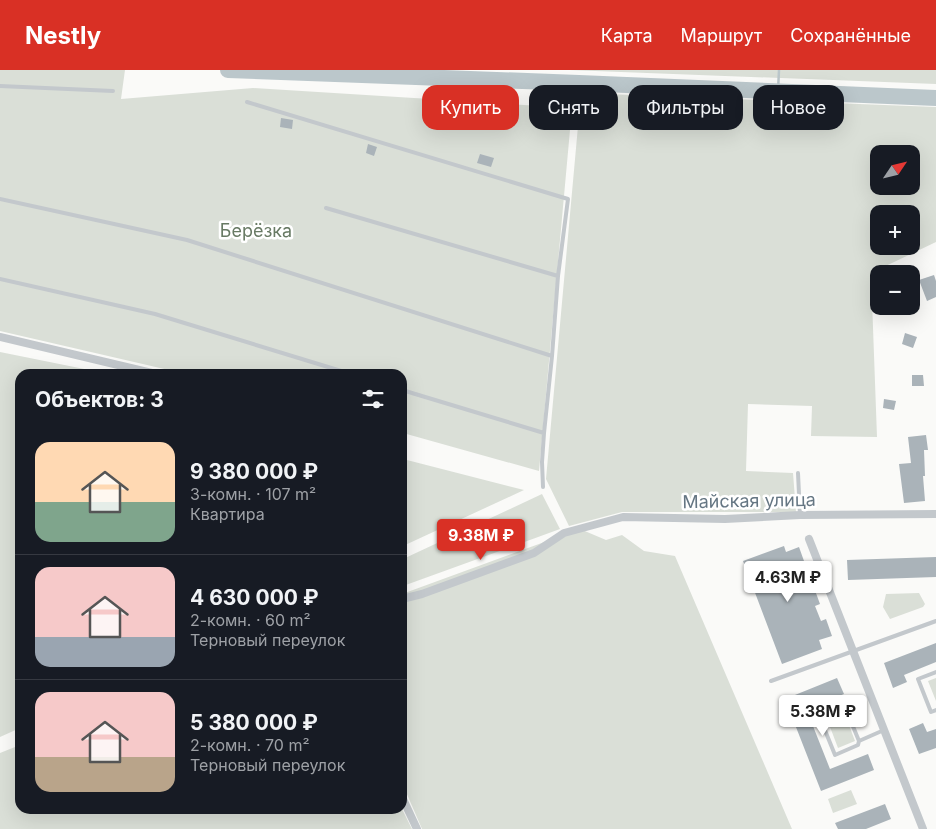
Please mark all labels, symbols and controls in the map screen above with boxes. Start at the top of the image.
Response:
text: Nestly [25,21,101,50]
text: Карта [601,25,653,46]
text: Маршрут [681,25,762,46]
text: Сохранённые [790,25,911,46]
chip: Купить [422,85,519,130]
chip: Снять [529,85,618,130]
chip: Фильтры [628,85,743,130]
chip: Новое [753,85,844,130]
north arrow [870,145,920,195]
map controls [870,145,920,315]
button: + [870,205,920,255]
park label: Берёзка [220,220,292,241]
button: − [870,265,920,315]
icon: filters [359,385,387,413]
text: Объектов: 3 [35,387,164,412]
text: 9 380 000 ₽ [190,459,318,484]
icon: home [75,462,135,522]
text: 3-комн. · 107 m² [190,484,316,504]
street label: Майская улица [682,489,816,512]
text: Квартира [190,504,265,524]
pin: 9.38M ₽ [435,518,527,561]
text: 9.38M ₽ [448,525,514,545]
pin: 4.63M ₽ [742,560,834,603]
text: 4.63M ₽ [755,567,821,587]
text: 4 630 000 ₽ [190,585,319,610]
icon: home [75,587,135,647]
text: 2-комн. · 60 m² [190,610,311,630]
text: Терновый переулок [190,630,345,650]
pin: 5.38M ₽ [777,694,869,737]
text: 5.38M ₽ [790,701,856,721]
text: 5 380 000 ₽ [190,710,318,735]
icon: home [75,712,135,772]
text: 2-комн. · 70 m² [190,735,310,755]
text: Терновый переулок [190,755,345,775]

